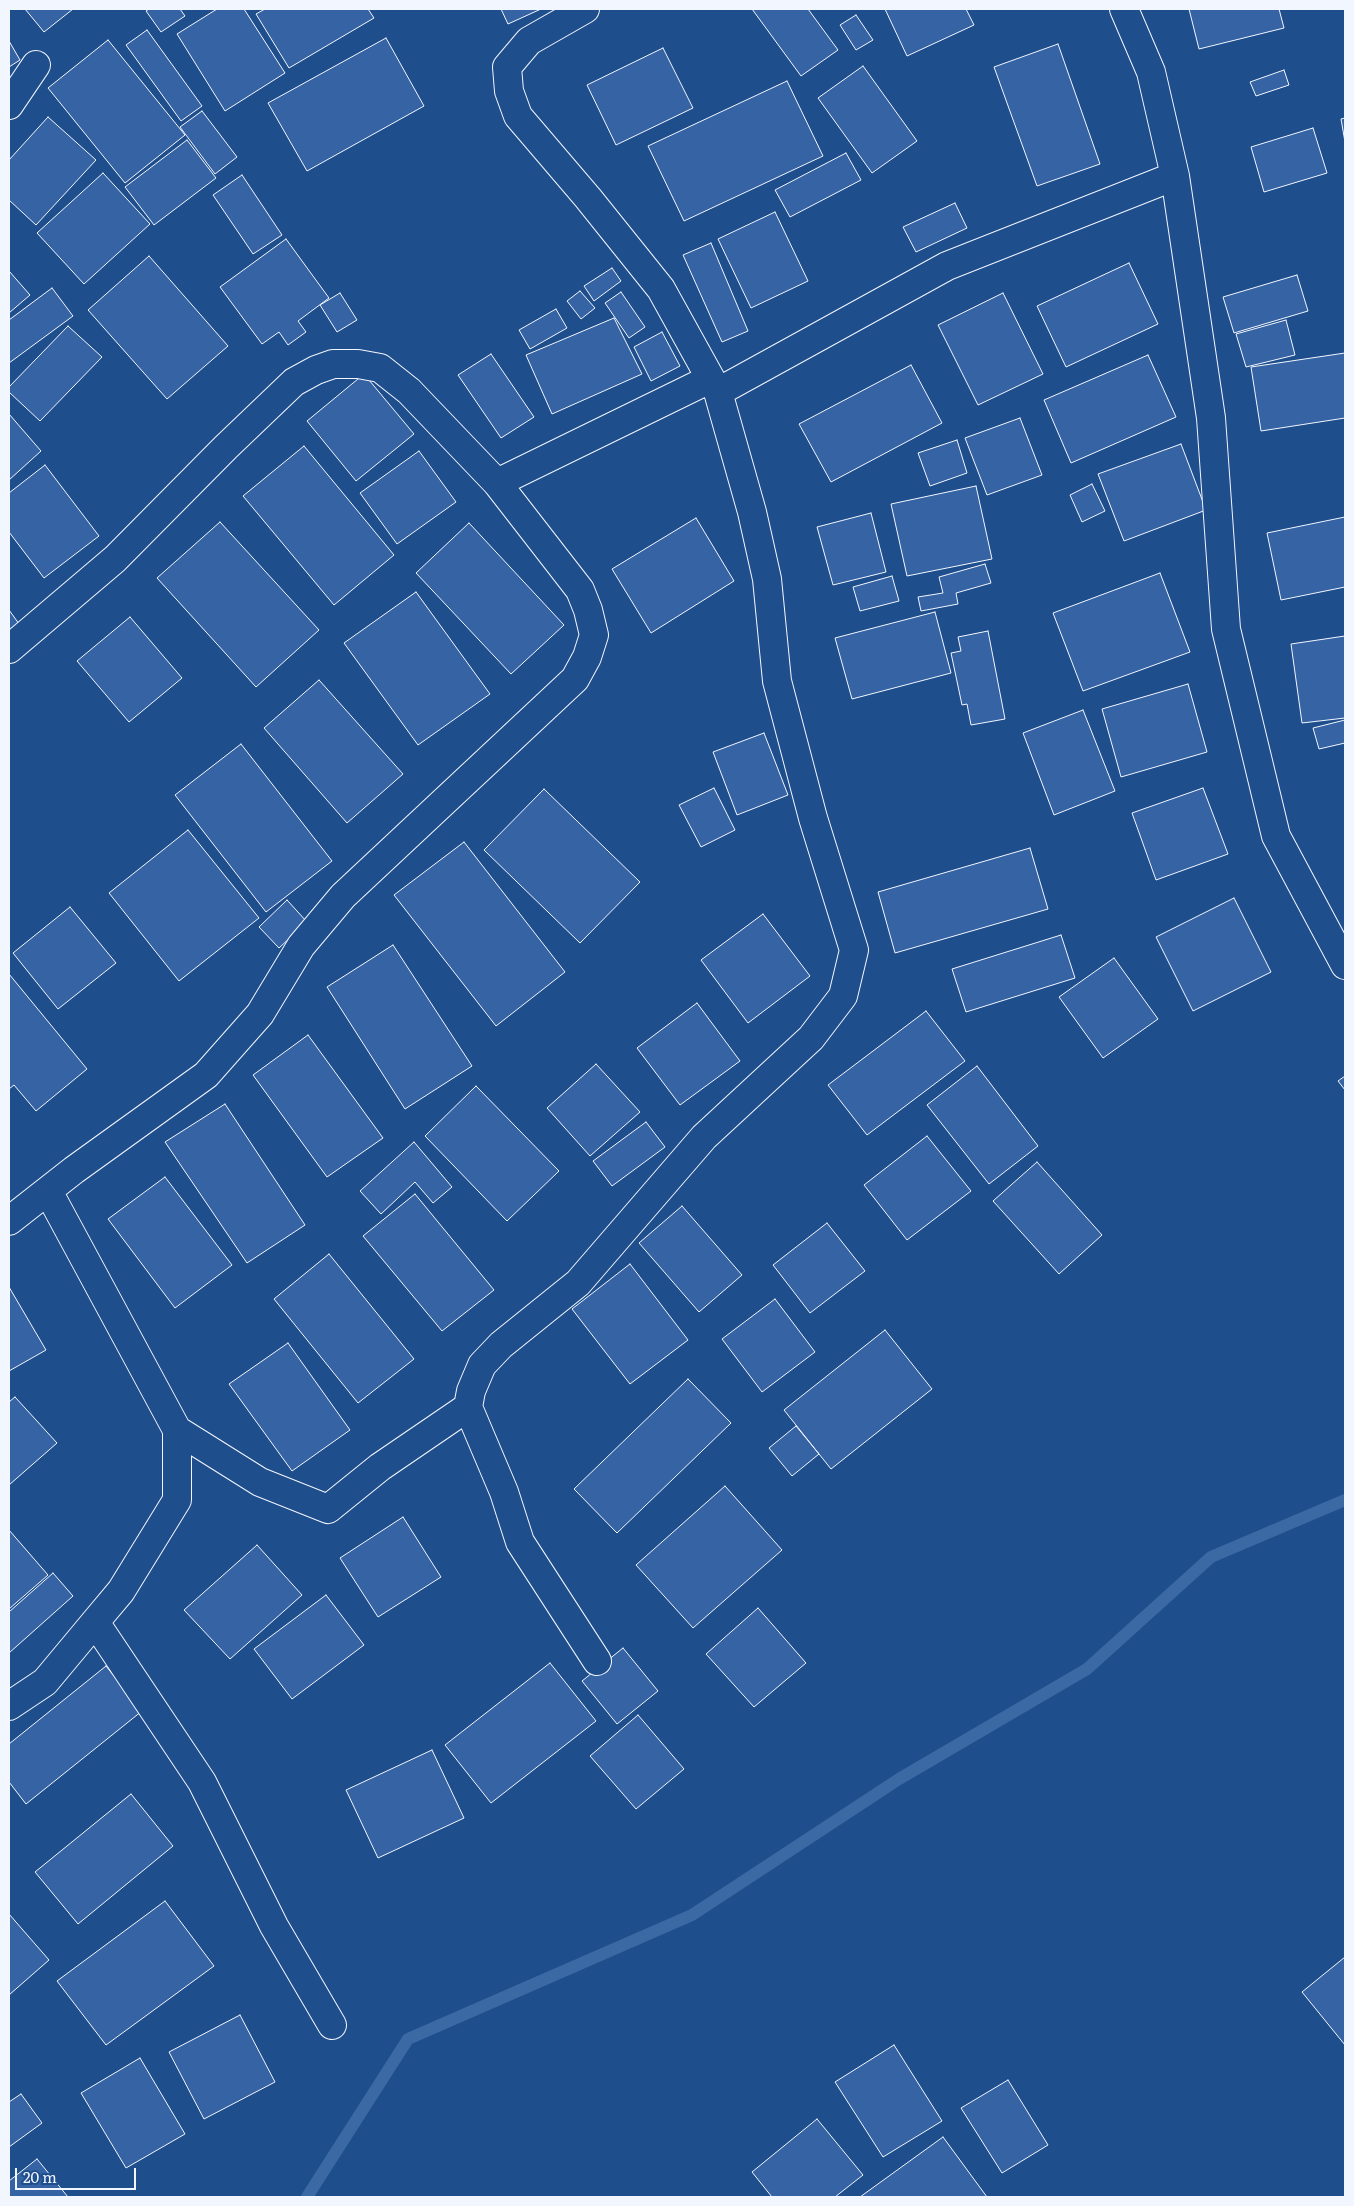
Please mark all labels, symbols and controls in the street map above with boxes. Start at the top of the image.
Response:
scale bar [18,2158,139,2190]
text: 20 m [23,2165,57,2188]

